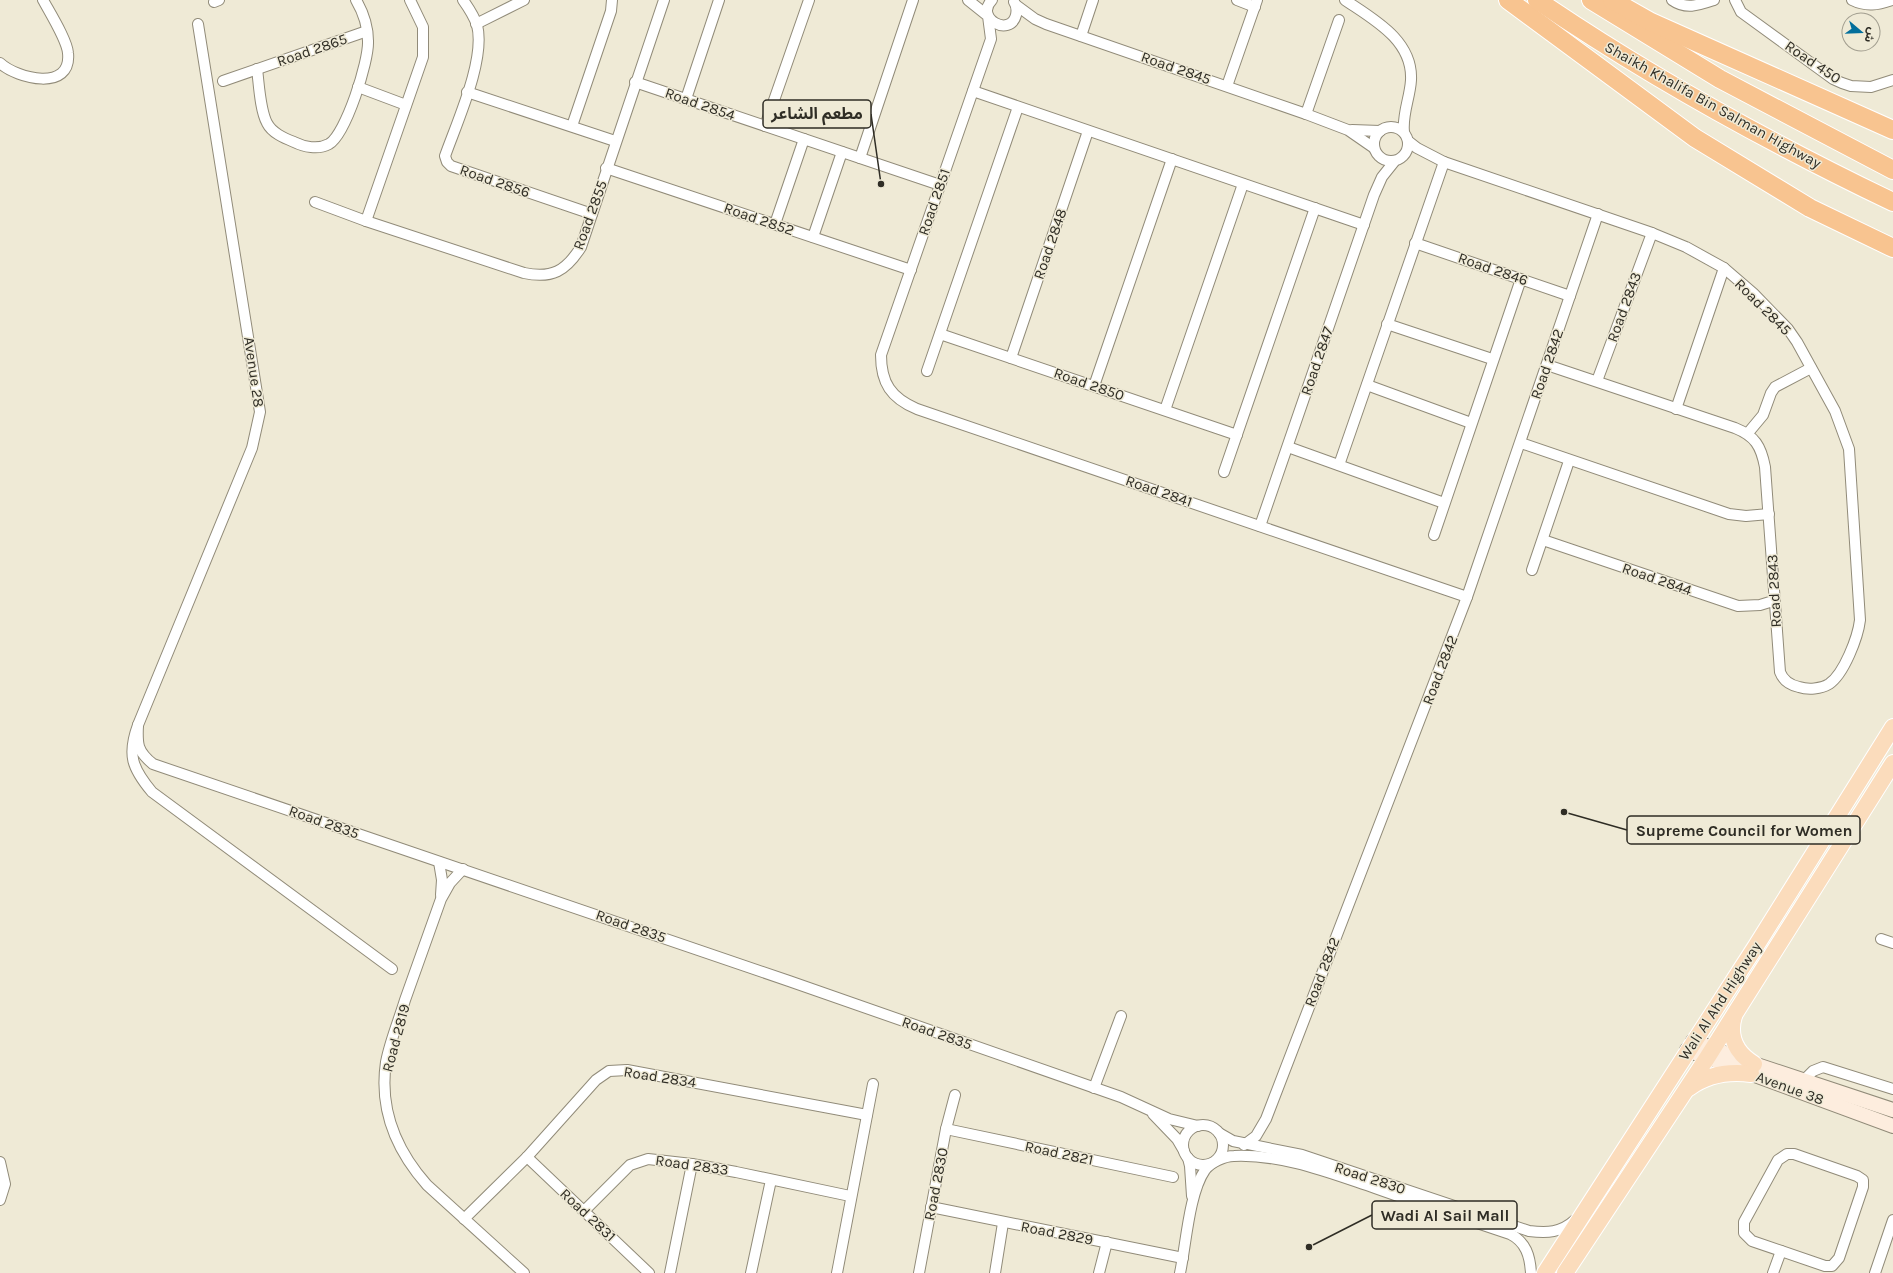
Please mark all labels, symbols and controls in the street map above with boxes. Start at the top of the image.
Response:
north arrow [1841,12,1881,52]
text: ش [1861,26,1879,44]
street label: Road 2865 [275,30,349,70]
street label: Road 450 [1782,37,1845,87]
street label: Shaikh Khalifa Bin Salman Highway [1602,38,1824,172]
street label: Road 2845 [1139,48,1213,88]
street label: Road 2854 [663,84,738,125]
callout: مطعم الشاعر [763,100,871,128]
text: مطعم الشاعر [770,104,863,126]
street label: Road 2856 [458,161,532,201]
street label: Road 2851 [914,166,954,238]
street label: Road 2855 [569,178,611,252]
street label: Road 2852 [721,199,797,239]
street label: Road 2848 [1030,206,1070,282]
street label: Road 2846 [1456,249,1530,289]
street label: Road 2843 [1603,270,1645,344]
street label: Road 2845 [1731,275,1795,339]
street label: Road 2847 [1297,324,1337,398]
street label: Road 2842 [1527,327,1567,401]
street label: Avenue 28 [240,336,268,408]
street label: Road 2850 [1051,364,1127,404]
street label: Road 2841 [1123,471,1195,511]
street label: Road 2843 [1763,554,1785,628]
street label: Road 2844 [1620,559,1695,600]
street label: Road 2842 [1419,633,1461,707]
street label: Road 2835 [286,802,362,842]
callout: Supreme Council for Women [1627,816,1860,844]
text: Supreme Council for Women [1636,821,1852,840]
street label: Road 2835 [593,906,669,946]
street label: Road 2842 [1301,935,1343,1009]
street label: Wali Al Ahd Highway [1675,938,1765,1064]
street label: Road 2819 [378,1002,414,1074]
street label: Road 2835 [899,1013,975,1053]
street label: Road 2834 [622,1062,698,1092]
street label: Avenue 38 [1754,1067,1826,1109]
street label: Road 2821 [1023,1137,1095,1169]
street label: Road 2830 [920,1146,952,1222]
street label: Road 2833 [654,1151,730,1179]
street label: Road 2830 [1332,1158,1408,1198]
street label: Road 2831 [556,1185,620,1245]
callout: Wadi Al Sail Mall [1372,1201,1517,1229]
text: Wadi Al Sail Mall [1381,1206,1509,1225]
street label: Road 2829 [1019,1217,1095,1249]

